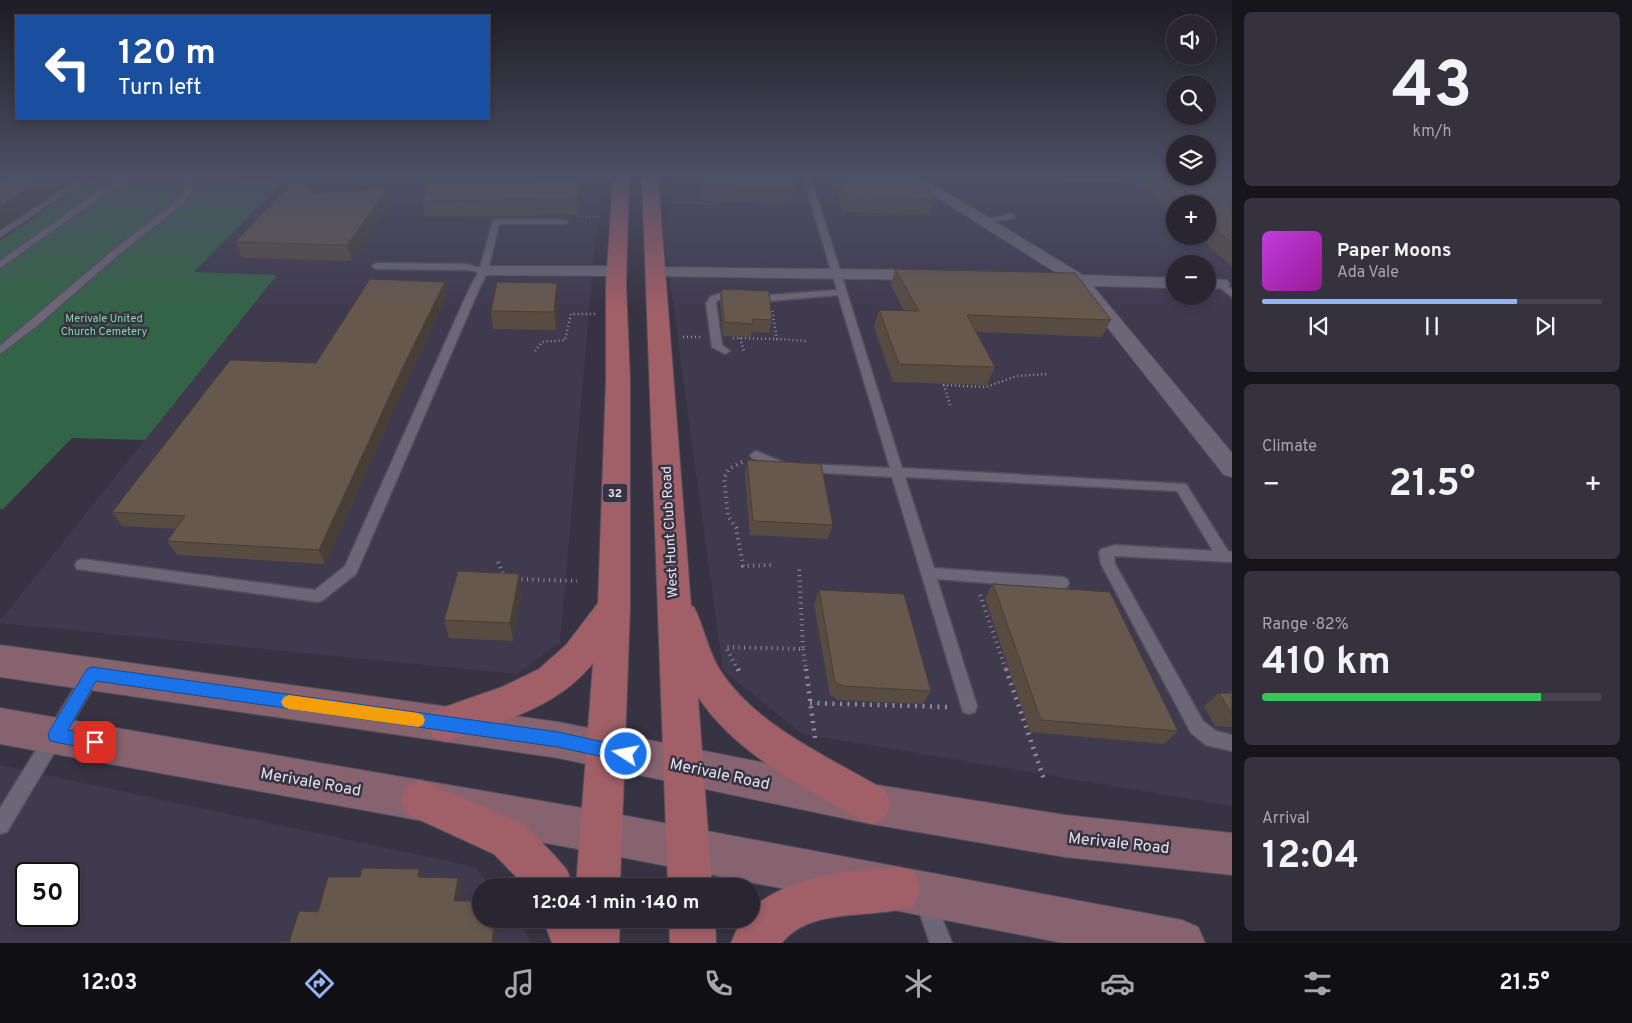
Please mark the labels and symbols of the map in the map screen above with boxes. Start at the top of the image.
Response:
park label: Merivale United Church Cemetery [61,312,147,339]
street label: West Hunt Club Road [659,466,682,598]
road number: 32 [602,483,628,502]
pin [74,721,116,763]
position arrow [599,727,651,779]
street label: Merivale Road [668,755,771,795]
street label: Merivale Road [259,764,362,802]
street label: Merivale Road [1067,829,1170,859]
speed limit sign: 50 [15,862,80,927]

